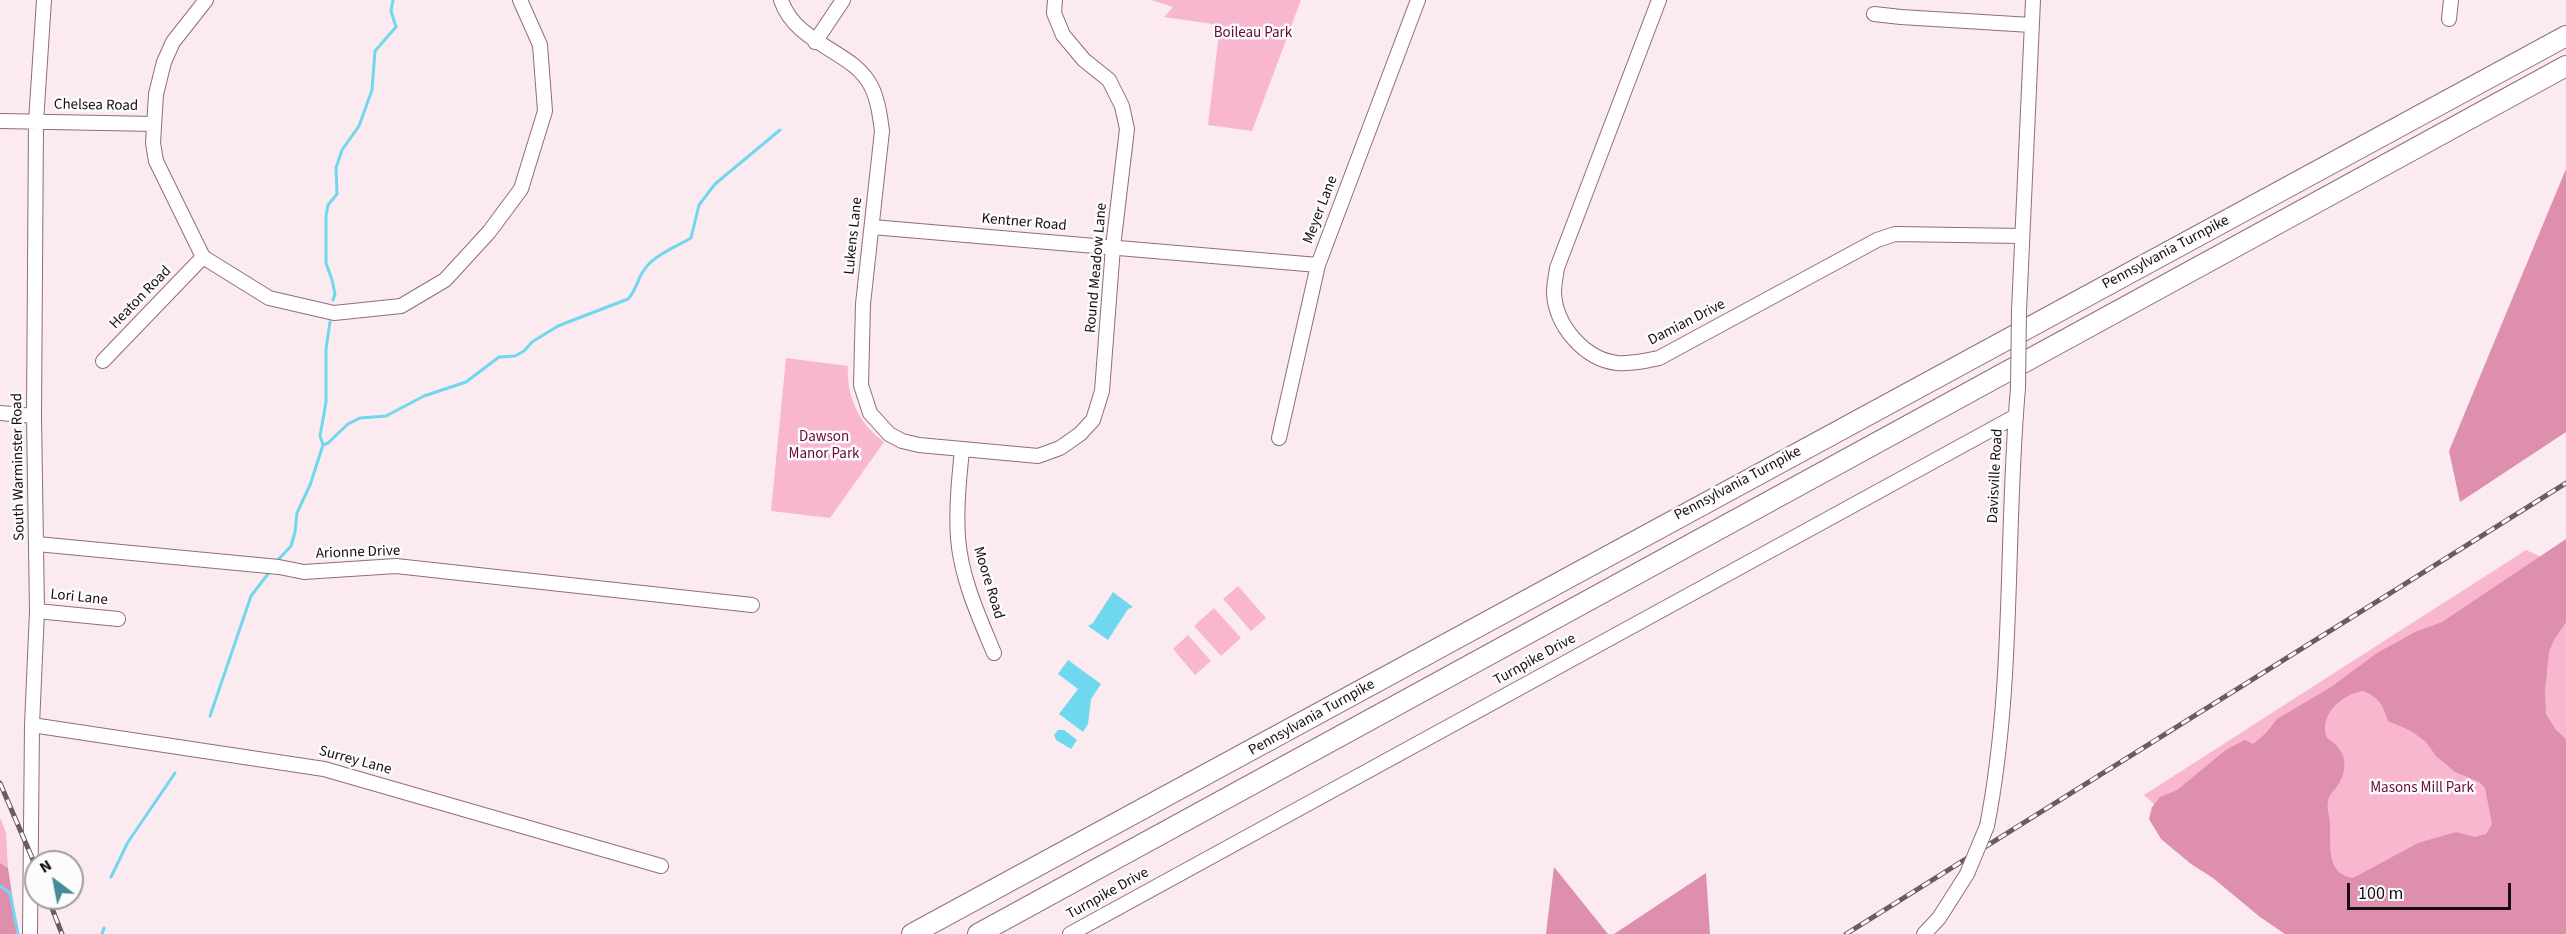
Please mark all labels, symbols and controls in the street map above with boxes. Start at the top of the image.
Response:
park label: Boileau Park [1214,25,1292,43]
street label: Chelsea Road [54,96,138,116]
street label: Meyer Lane [1300,173,1342,247]
street label: Lukens Lane [841,196,867,276]
street label: Round Meadow Lane [1082,202,1112,334]
street label: Kentner Road [981,210,1067,236]
street label: Pennsylvania Turnpike [2099,212,2233,294]
street label: Heaton Road [106,263,176,333]
street label: Damian Drive [1645,296,1729,350]
street label: South Warminster Road [9,393,29,541]
street label: Davisville Road [1985,428,2007,524]
park label: Dawson Manor Park [788,429,860,464]
street label: Pennsylvania Turnpike [1671,443,1805,525]
street label: Arionne Drive [315,543,401,563]
street label: Moore Road [968,545,1008,621]
street label: Lori Lane [49,586,109,610]
street label: Turnpike Drive [1491,630,1579,690]
street label: Pennsylvania Turnpike [1246,676,1378,760]
street label: Surrey Lane [317,743,393,779]
park label: Masons Mill Park [2370,780,2474,798]
north arrow [24,850,84,910]
text: N [35,854,56,879]
street label: Turnpike Drive [1064,864,1152,924]
scale bar [2350,871,2514,909]
text: 100 m [2358,881,2403,906]

